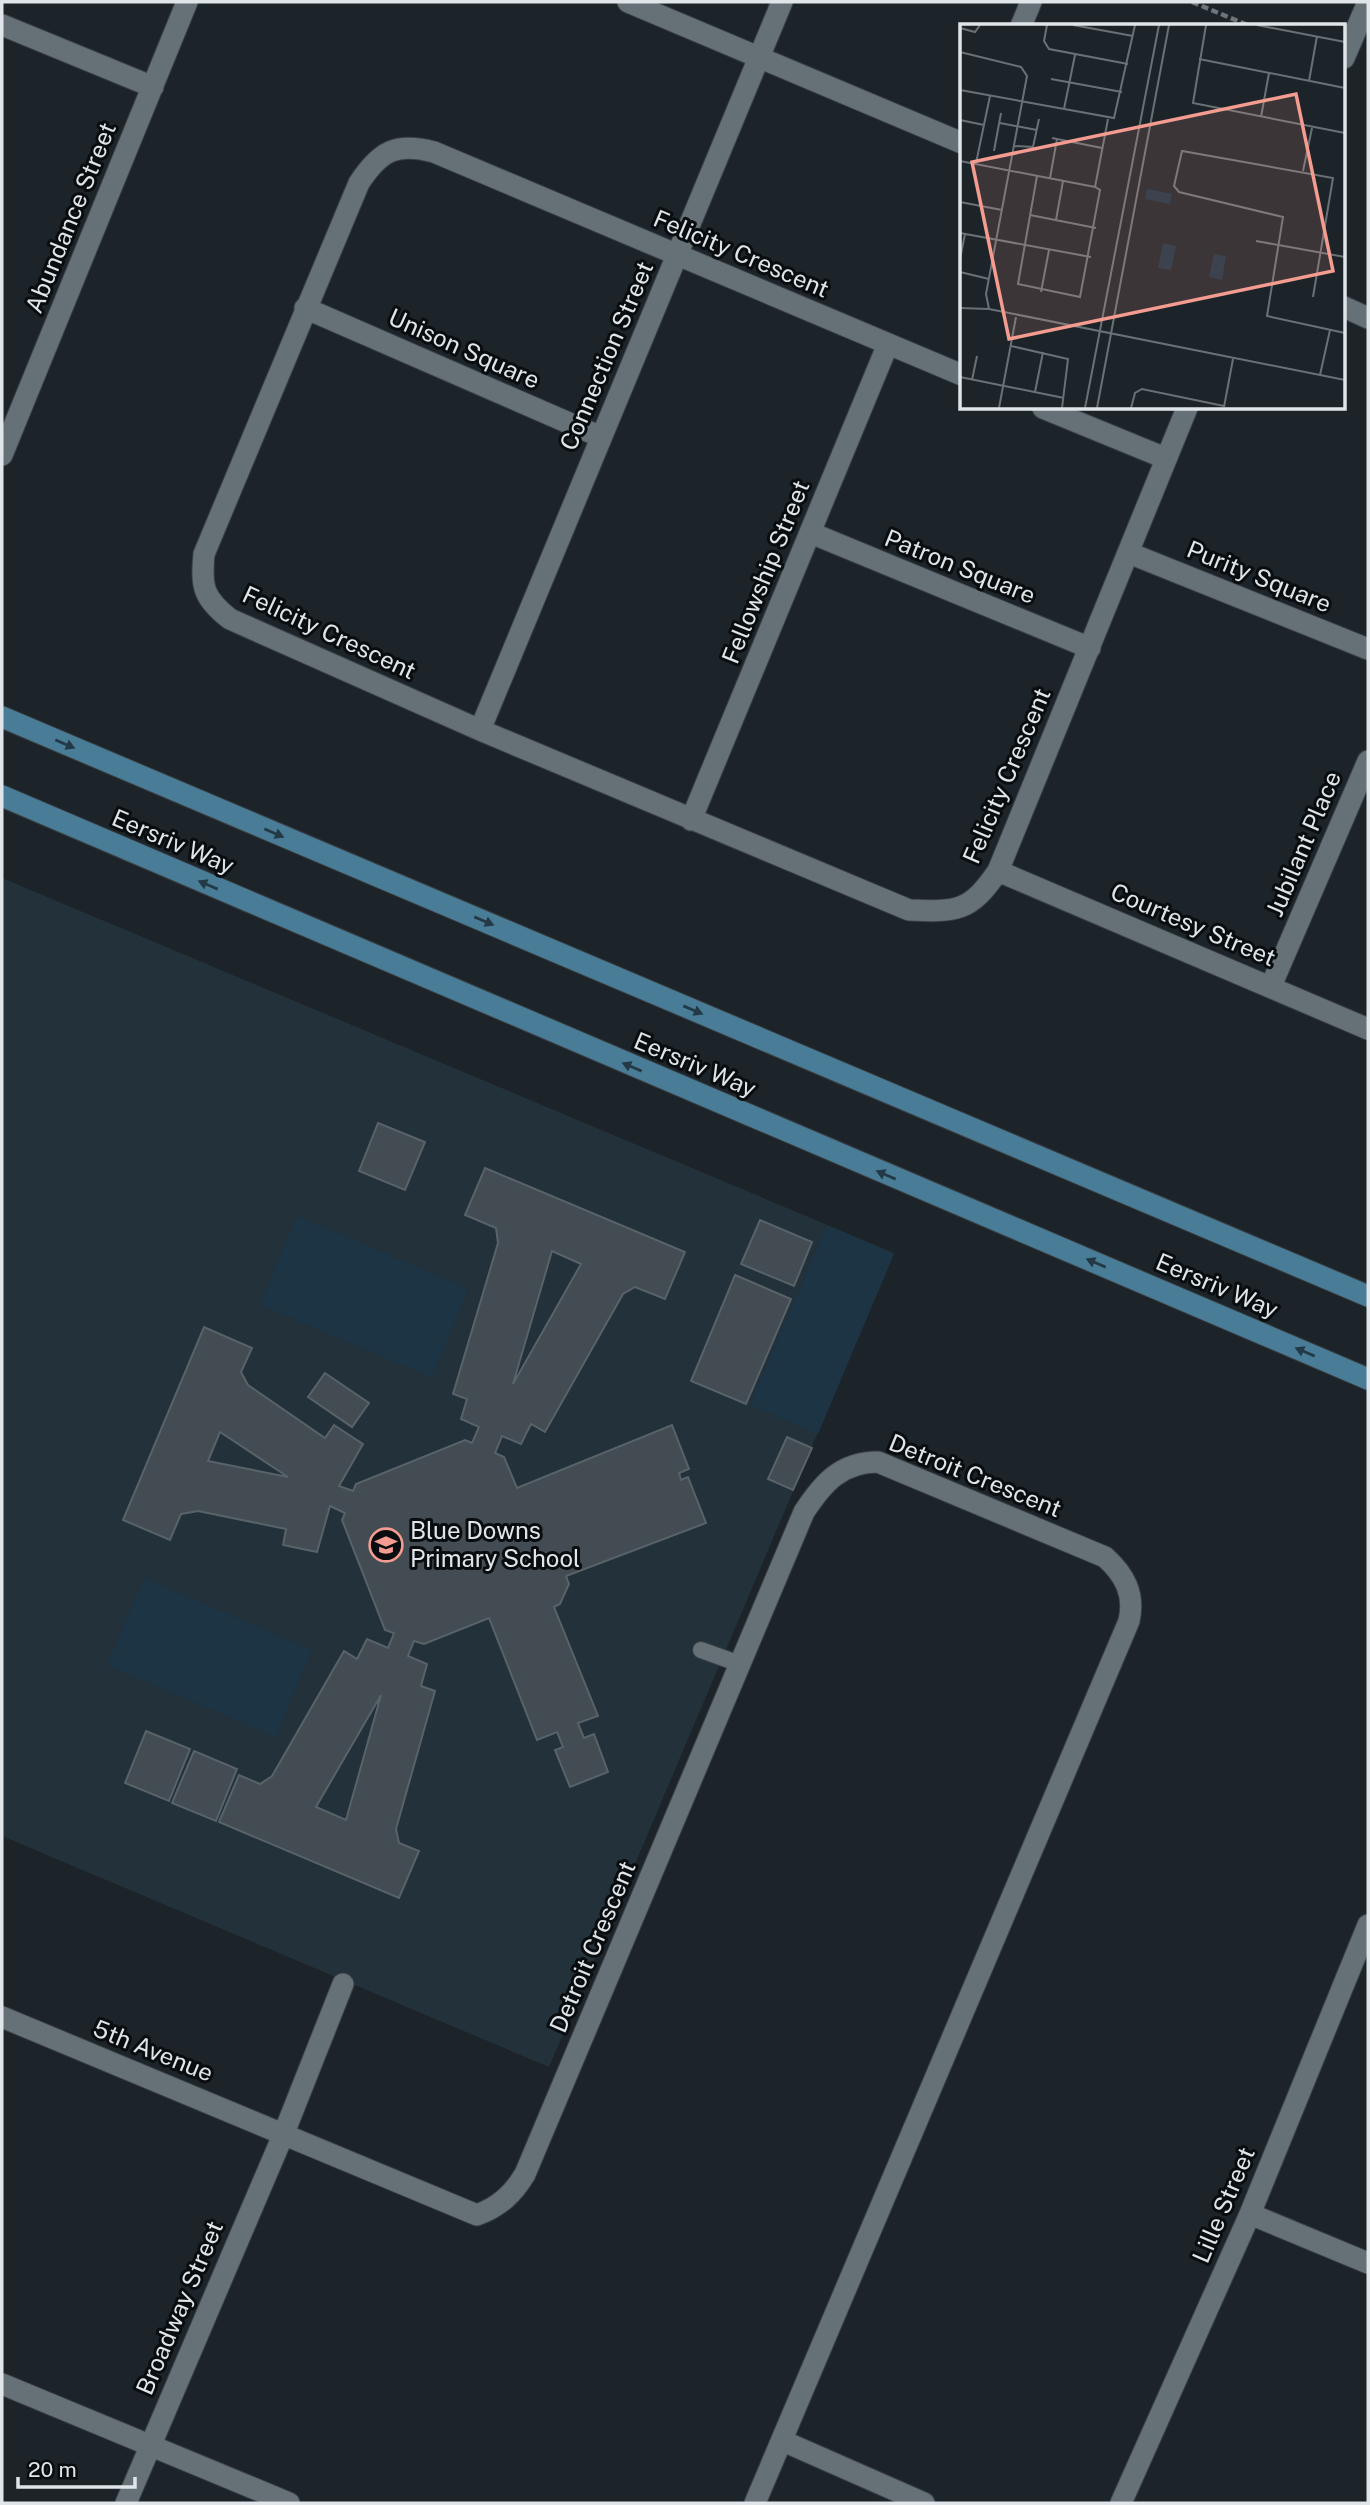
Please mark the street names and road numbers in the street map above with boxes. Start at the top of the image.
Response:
street label: Abundance Street [19,118,121,317]
street label: Felicity Crescent [649,203,833,303]
street label: Connection Street [554,257,659,454]
street label: Unison Square [385,302,544,394]
street label: Fellowship Street [716,476,815,667]
street label: Patron Square [881,523,1040,609]
street label: Purity Square [1183,534,1336,618]
street label: Felicity Crescent [238,580,421,684]
street label: Felicity Crescent [956,684,1056,868]
street label: Jubilant Place [1260,767,1346,920]
street label: Eersriv Way [108,803,239,879]
street label: Courtesy Street [1107,877,1280,971]
street label: Eersriv Way [630,1026,761,1102]
street label: Eersriv Way [1152,1247,1283,1323]
street label: Detroit Crescent [885,1428,1066,1522]
street label: Detroit Crescent [543,1857,641,2037]
street label: 5th Avenue [89,2013,217,2087]
street label: Lille Street [1186,2143,1260,2267]
street label: Broadway Street [130,2216,228,2399]

